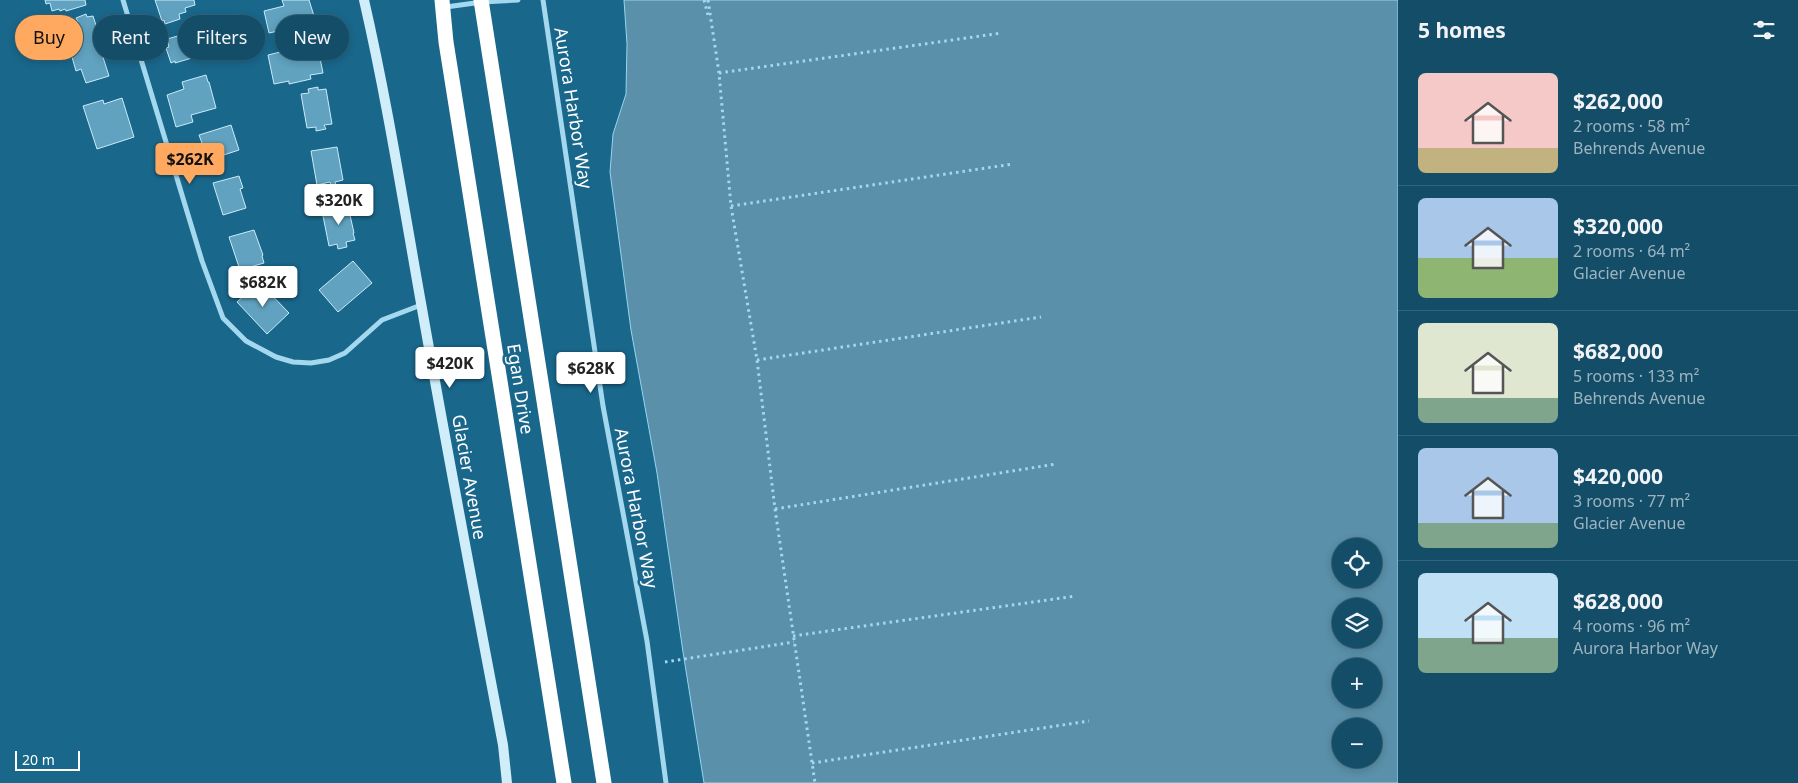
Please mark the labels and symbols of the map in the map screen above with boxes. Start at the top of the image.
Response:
street label: Aurora Harbor Way [549,25,599,191]
pin: $262K [155,142,225,185]
pin: $320K [304,184,374,226]
pin: $682K [228,266,298,308]
street label: Egan Drive [502,342,540,436]
pin: $420K [415,346,485,389]
pin: $628K [556,352,626,394]
street label: Glacier Avenue [447,412,493,541]
street label: Aurora Harbor Way [610,425,664,591]
scale bar [15,748,80,771]

